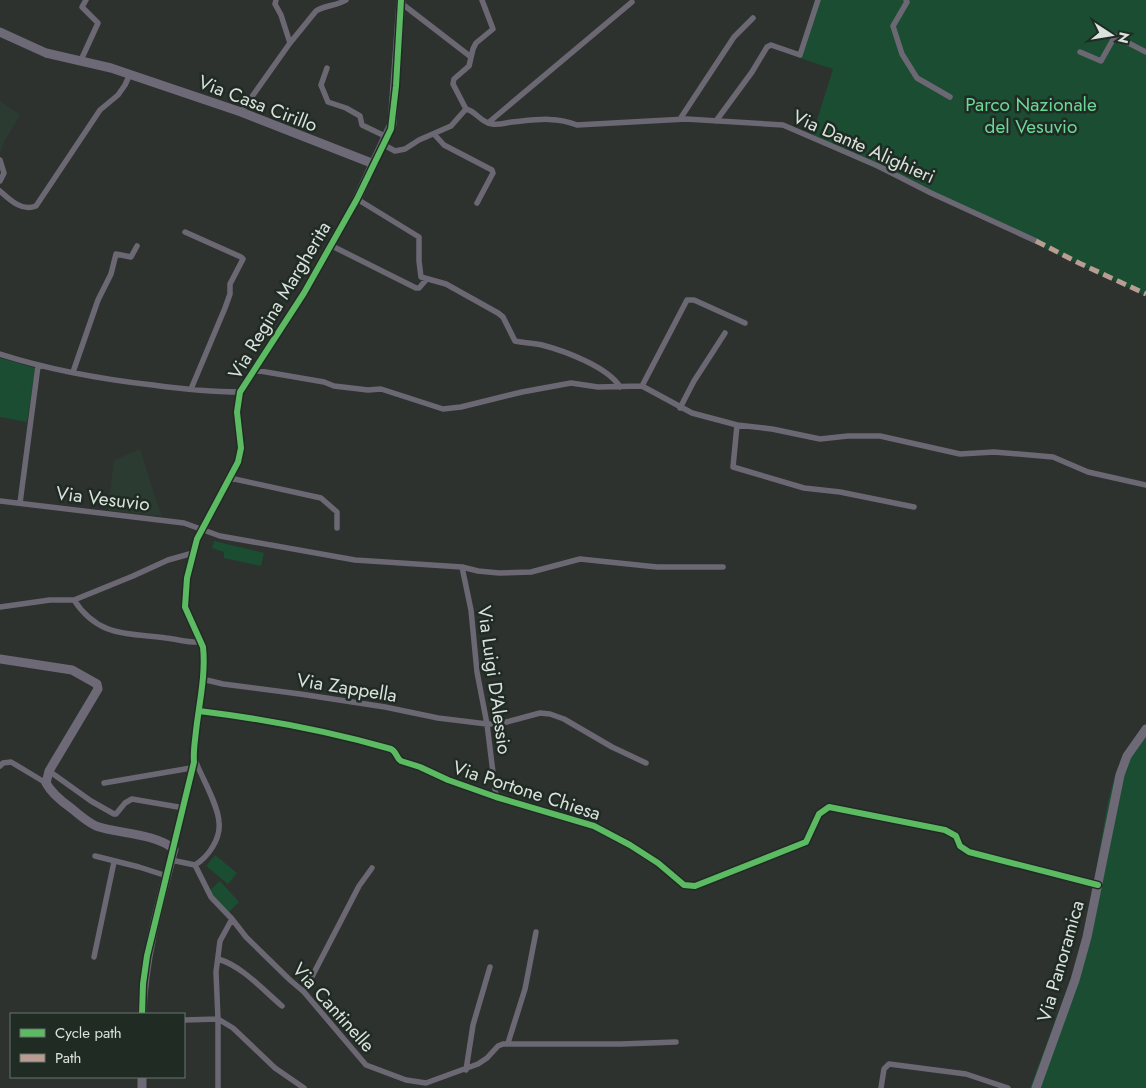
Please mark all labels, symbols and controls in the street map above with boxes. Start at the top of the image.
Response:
north arrow [1086,10,1136,60]
text: N [1113,30,1135,45]
street label: Via Casa Cirillo [194,68,321,139]
park label: Parco Nazionale del Vesuvio [965,91,1097,140]
street label: Via Dante Alighieri [788,103,939,190]
street label: Via Regina Margherita [222,216,337,384]
street label: Via Vesuvio [54,479,151,518]
street label: Via Luigi D'Alessio [471,604,518,756]
street label: Via Zappella [295,666,399,709]
street label: Via Portone Chiesa [449,754,604,827]
street label: Via Panoramica [1030,897,1091,1025]
street label: Via Cantinelle [286,957,381,1058]
legend [10,1013,185,1078]
text: Cycle path [55,1022,122,1044]
text: Path [55,1047,81,1069]

